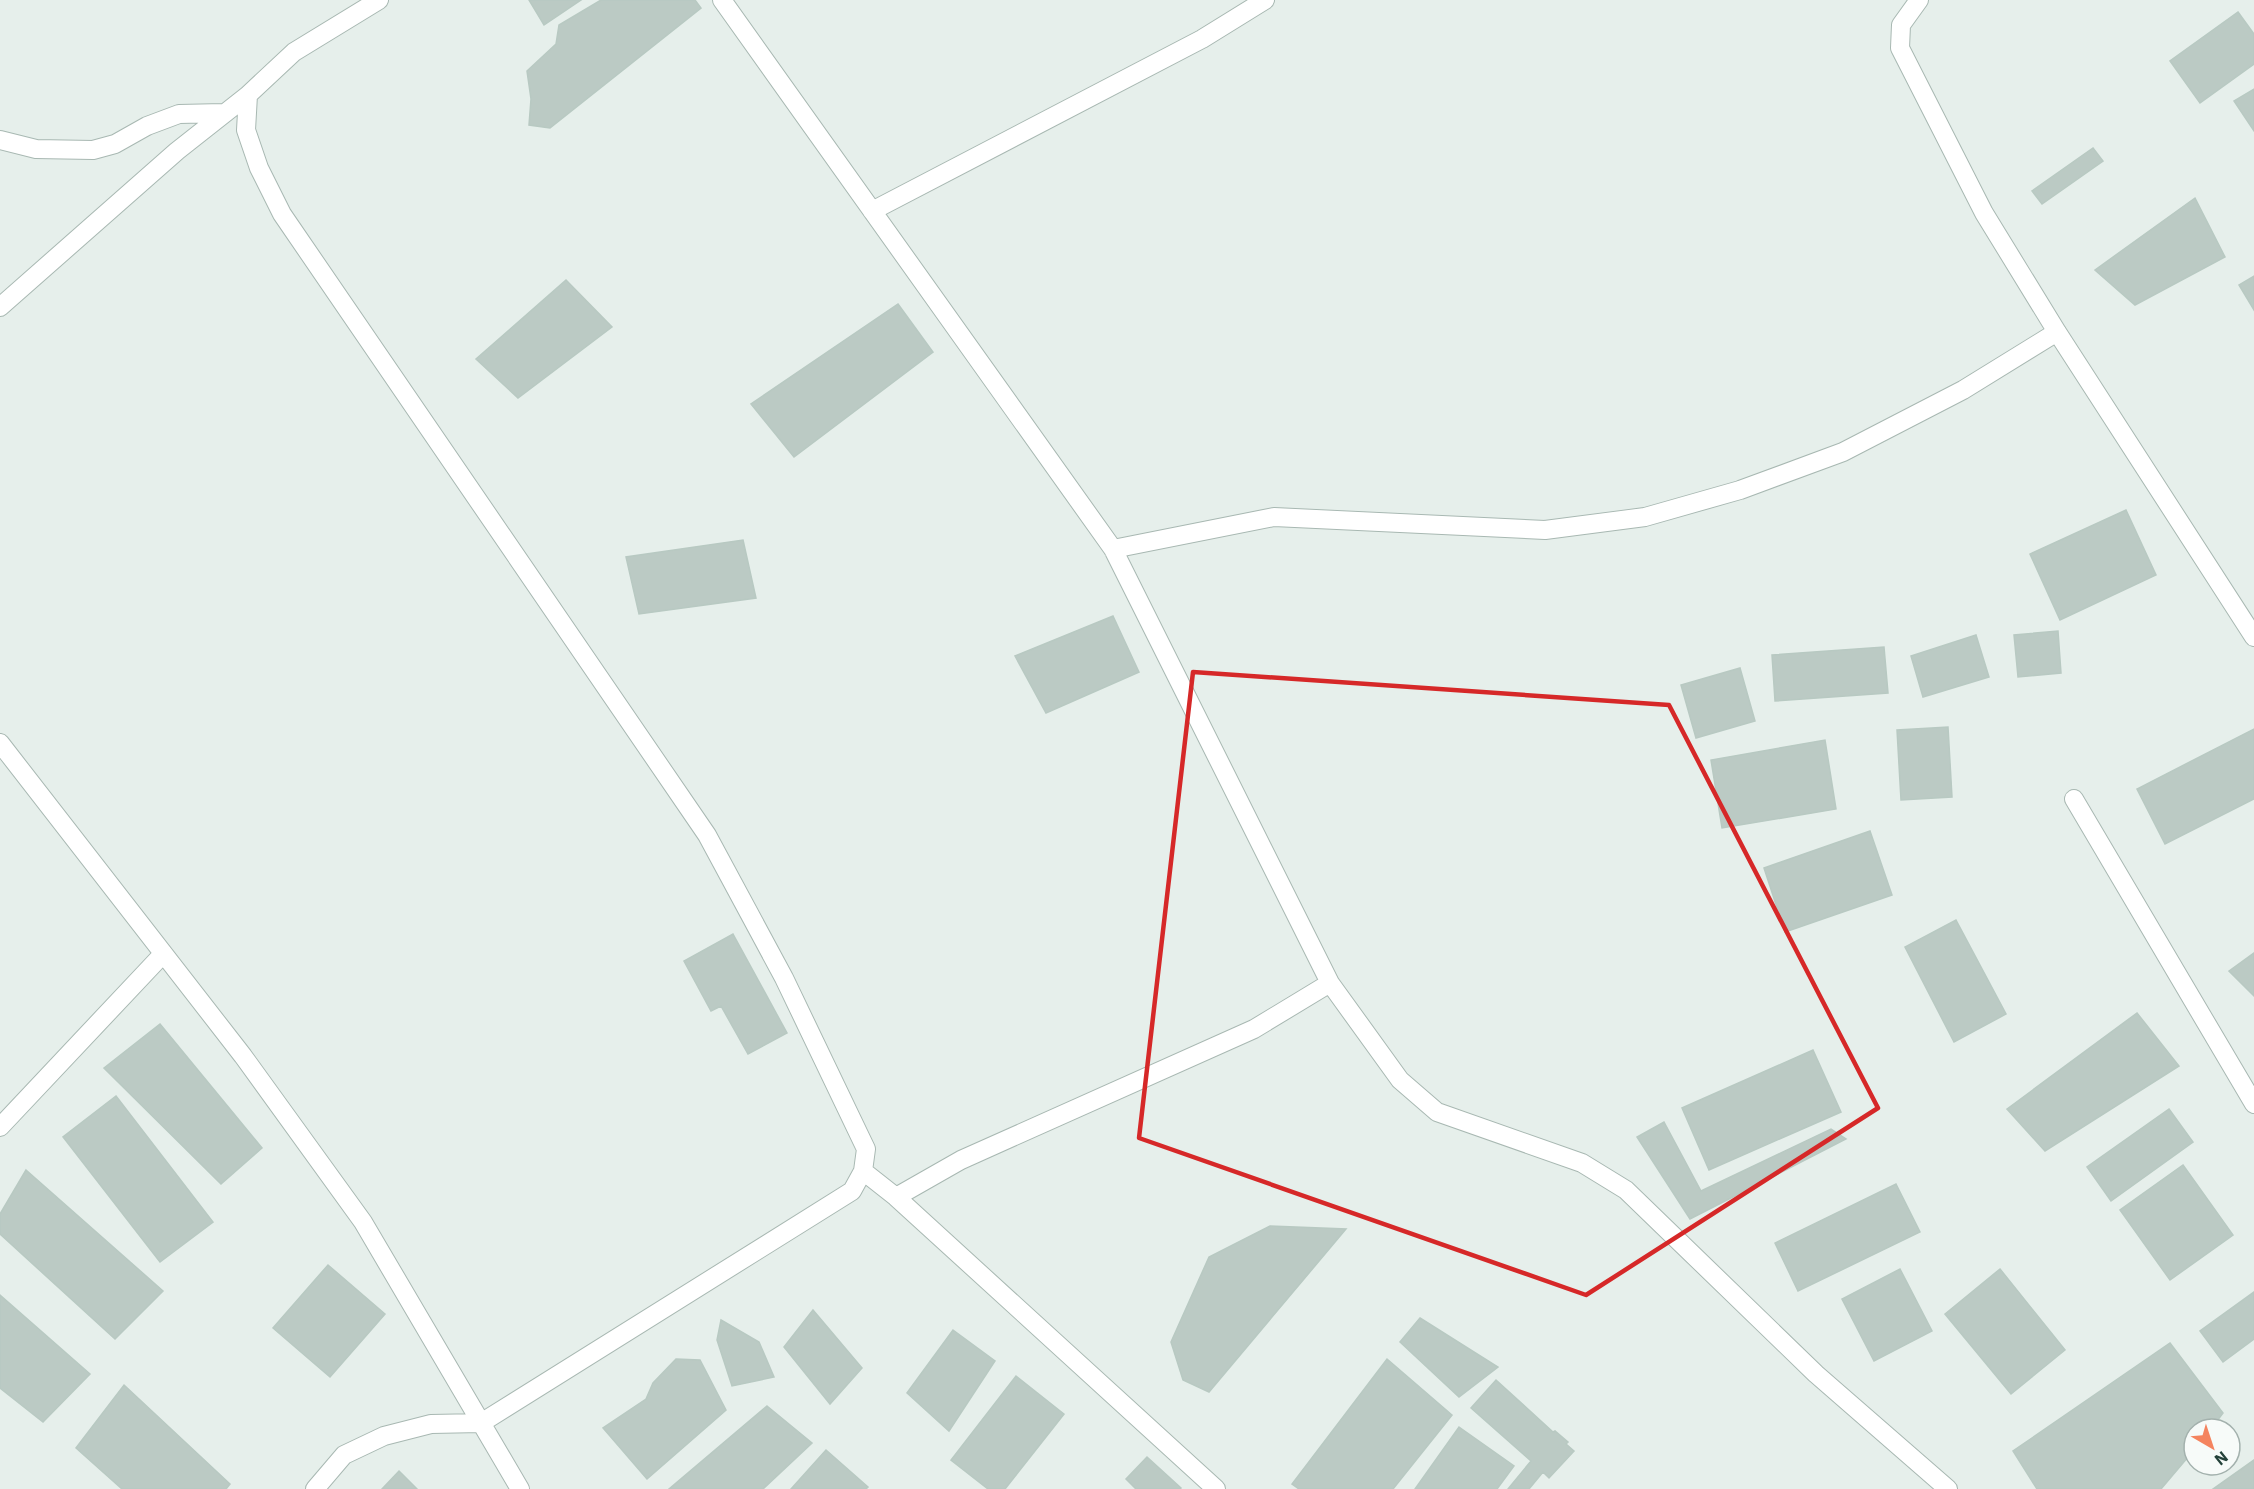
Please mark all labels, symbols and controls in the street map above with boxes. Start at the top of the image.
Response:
north arrow [2182,1417,2242,1477]
text: N [2211,1447,2232,1470]

